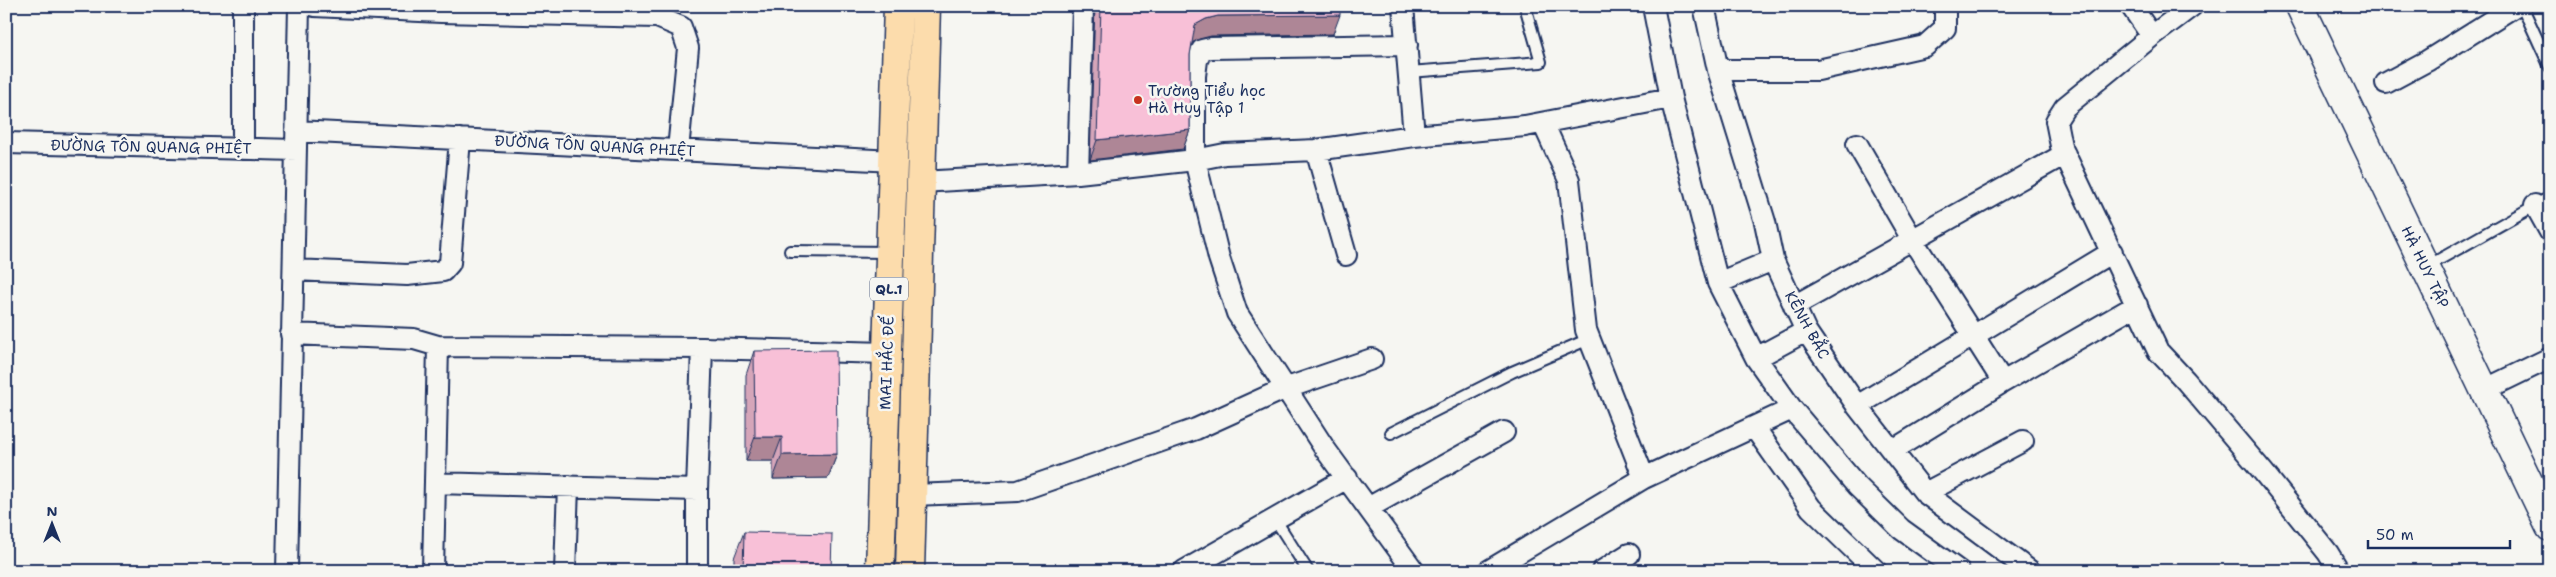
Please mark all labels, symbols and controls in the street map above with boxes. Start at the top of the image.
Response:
place label: Trường Tiểu học Hà Huy Tập 1 [1148,81,1266,118]
marker: Trường Tiểu học Hà Huy Tập 1 [1132,94,1144,106]
street label: ĐƯỜNG TÔN QUANG PHIỆT [494,130,696,161]
street label: ĐƯỜNG TÔN QUANG PHIỆT [50,134,252,159]
street label: HÀ HUY TẬP [2396,222,2455,312]
road number: QL.1 [870,278,908,300]
street label: KÊNH BẮC [1780,286,1836,362]
street label: MAI HẮC ĐẾ [872,315,899,410]
north arrow [28,500,78,550]
text: N [46,502,58,520]
scale bar [2368,517,2511,549]
text: 50 m [2376,525,2414,545]

